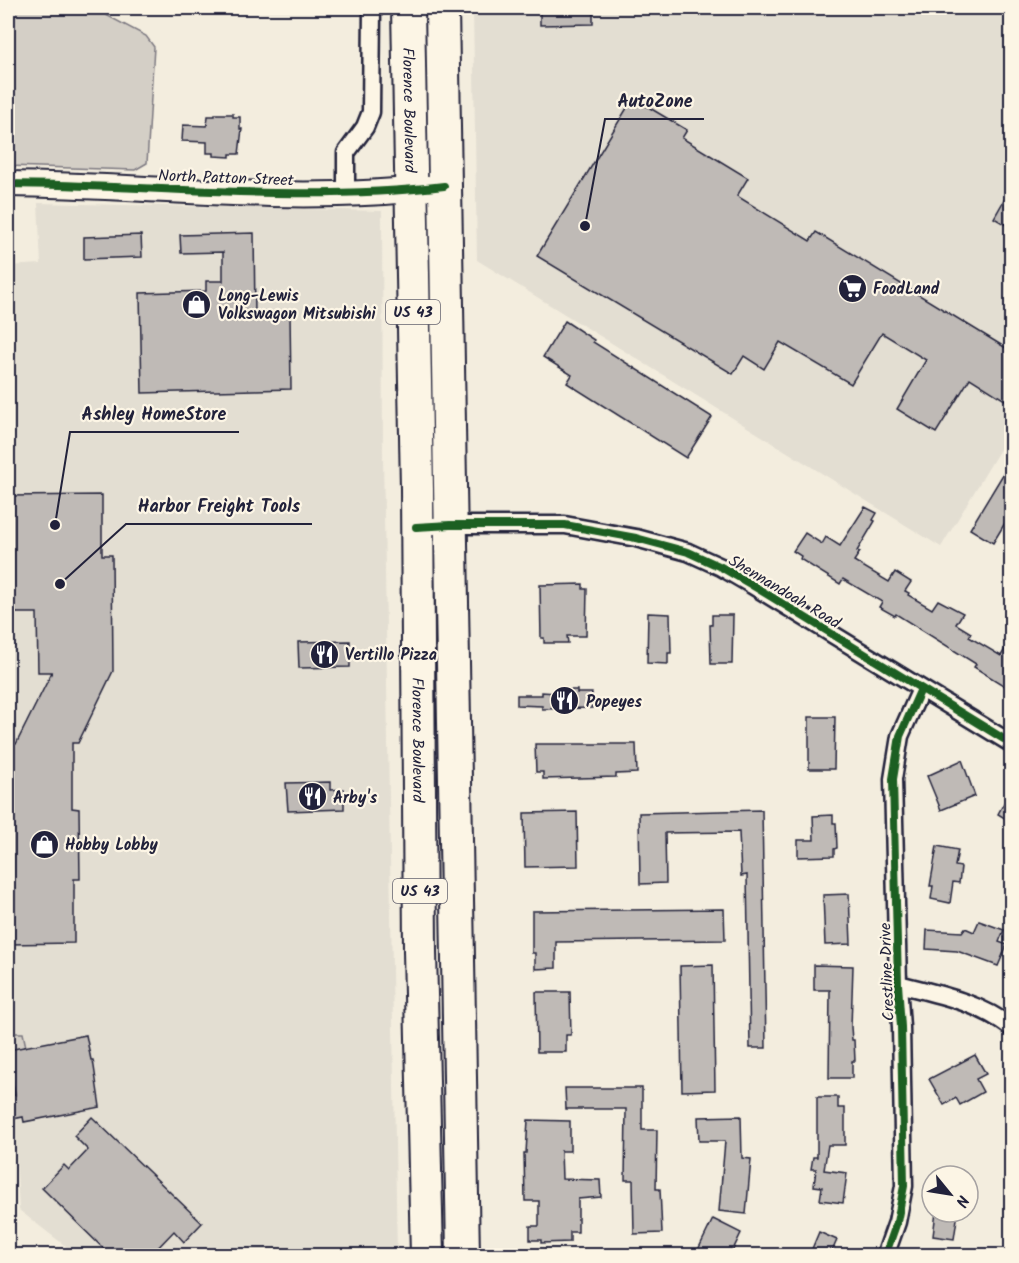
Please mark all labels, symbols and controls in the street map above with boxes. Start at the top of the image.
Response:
street label: Florence Boulevard [395,47,422,174]
callout: AutoZone [605,83,704,119]
text: AutoZone [617,88,693,117]
street label: North Patton Street [158,164,295,193]
supermarket icon: FoodLand [836,272,868,304]
place label: FoodLand [873,277,940,302]
place label: Long-Lewis Volkswagon Mitsubishi [218,284,376,327]
shop icon: Long-Lewis Volkswagon Mitsubishi [181,288,213,320]
road number: US 43 [386,300,440,324]
callout: Ashley HomeStore [70,396,239,432]
text: Ashley HomeStore [82,401,227,430]
callout: Harbor Freight Tools [126,488,312,524]
text: Harbor Freight Tools [138,493,301,522]
street label: Shennandoah Road [723,549,846,636]
restaurant icon: Vertillo Pizza [308,638,340,670]
place label: Vertillo Pizza [345,643,437,668]
street label: Florence Boulevard [404,677,430,804]
restaurant icon: Popeyes [549,685,581,717]
place label: Popeyes [586,690,643,715]
restaurant icon: Arby's [296,781,328,813]
place label: Arby's [333,786,378,811]
shop icon: Hobby Lobby [28,828,60,860]
place label: Hobby Lobby [65,833,159,858]
road number: US 43 [393,879,447,903]
street label: Crestline Drive [873,922,902,1022]
north arrow [920,1164,980,1224]
text: N [948,1190,975,1211]

